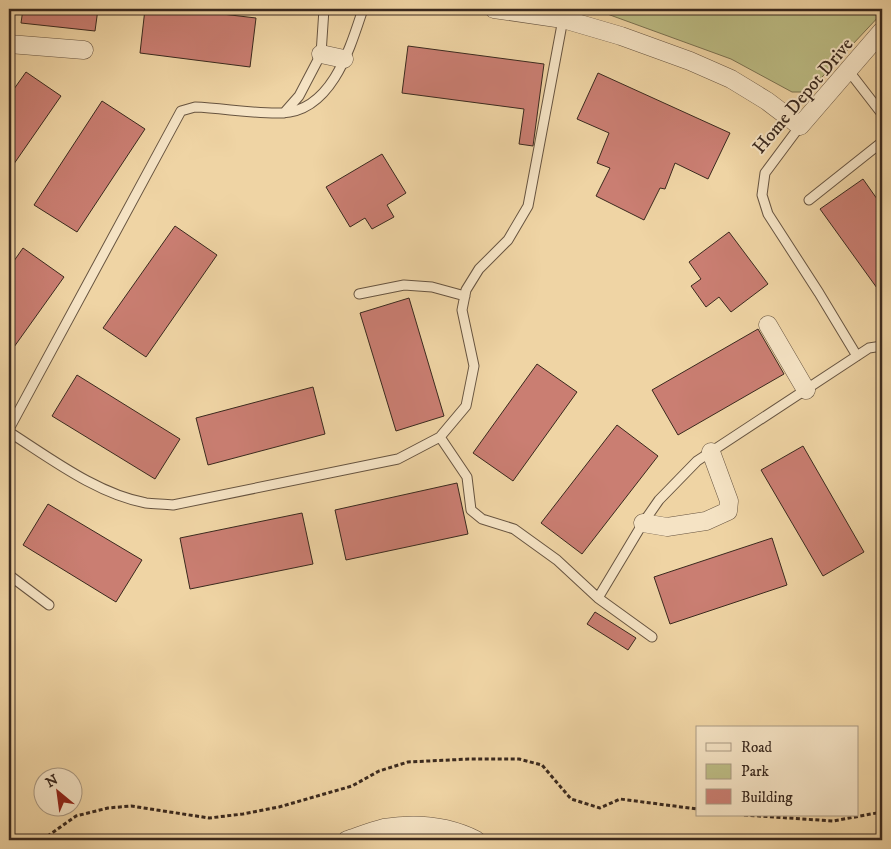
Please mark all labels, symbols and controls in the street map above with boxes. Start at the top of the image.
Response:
street label: Home Depot Drive [748,33,858,159]
legend [696,726,858,816]
text: Road [741,738,773,757]
text: Park [741,762,770,781]
north arrow [32,766,82,816]
text: N [43,771,62,792]
text: Building [741,788,793,807]

